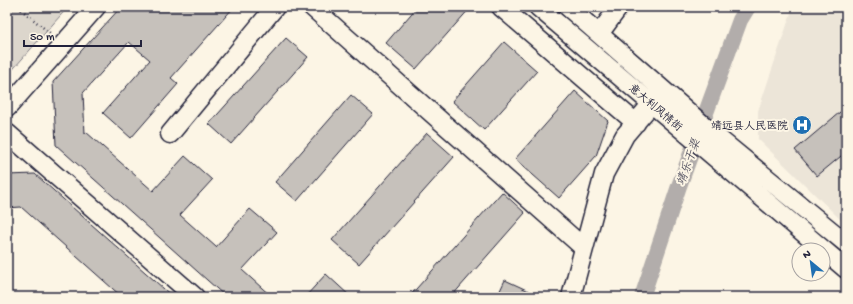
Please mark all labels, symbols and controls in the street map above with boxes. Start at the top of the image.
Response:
scale bar [24,22,141,48]
text: 50 m [30,31,55,45]
street label: 意大利风情街 [626,82,685,135]
hospital icon: 靖远县人民医院 [791,114,813,136]
place label: 靖远县人民医院 [711,120,788,133]
water label: 靖乐干渠 [674,136,705,188]
north arrow [791,242,831,282]
text: N [801,248,813,262]

